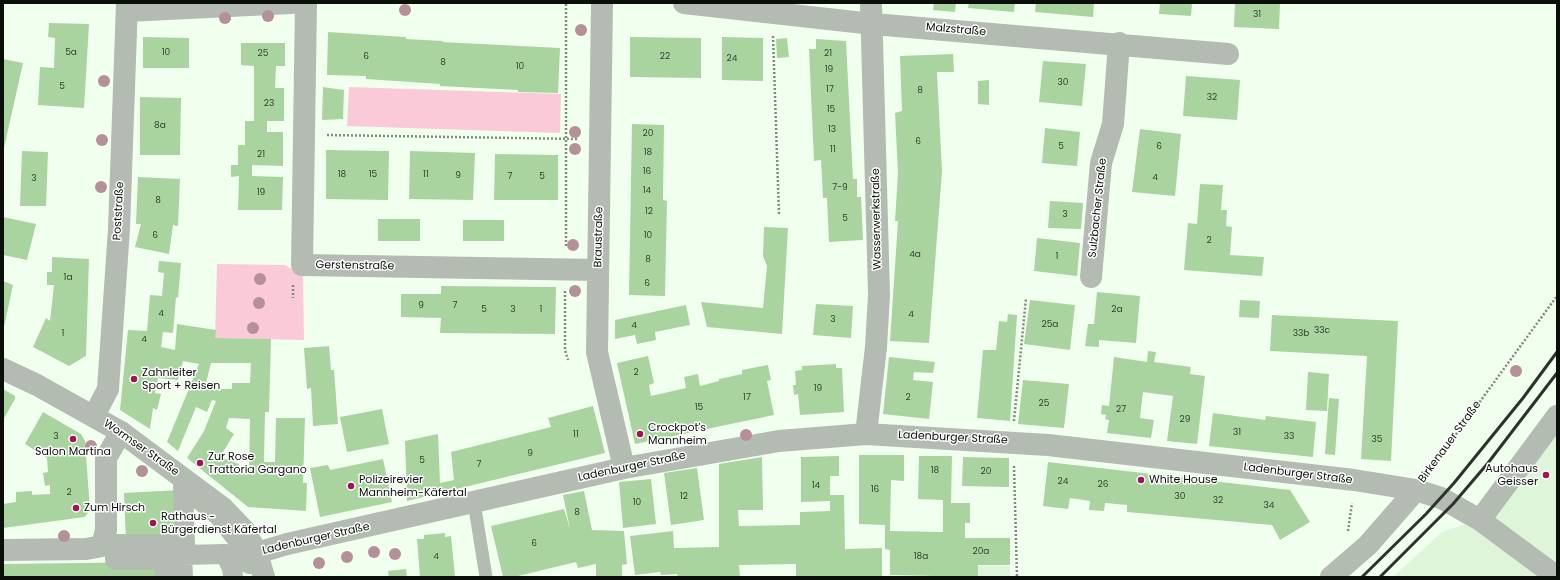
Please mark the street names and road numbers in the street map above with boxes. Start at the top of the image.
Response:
street label: Malzstraße [925,21,987,39]
street label: Sulzbacher Straße [1086,158,1110,258]
street label: Wasserwerkstraße [870,168,884,270]
street label: Poststraße [111,181,127,241]
street label: Braustraße [592,206,606,268]
street label: Gerstenstraße [316,259,394,273]
street label: Birkenauer Straße [1416,399,1484,485]
street label: Wormser Straße [101,417,181,479]
street label: Ladenburger Straße [898,429,1008,447]
street label: Ladenburger Straße [577,449,687,485]
street label: Ladenburger Straße [1243,461,1353,487]
street label: Ladenburger Straße [261,520,371,558]

